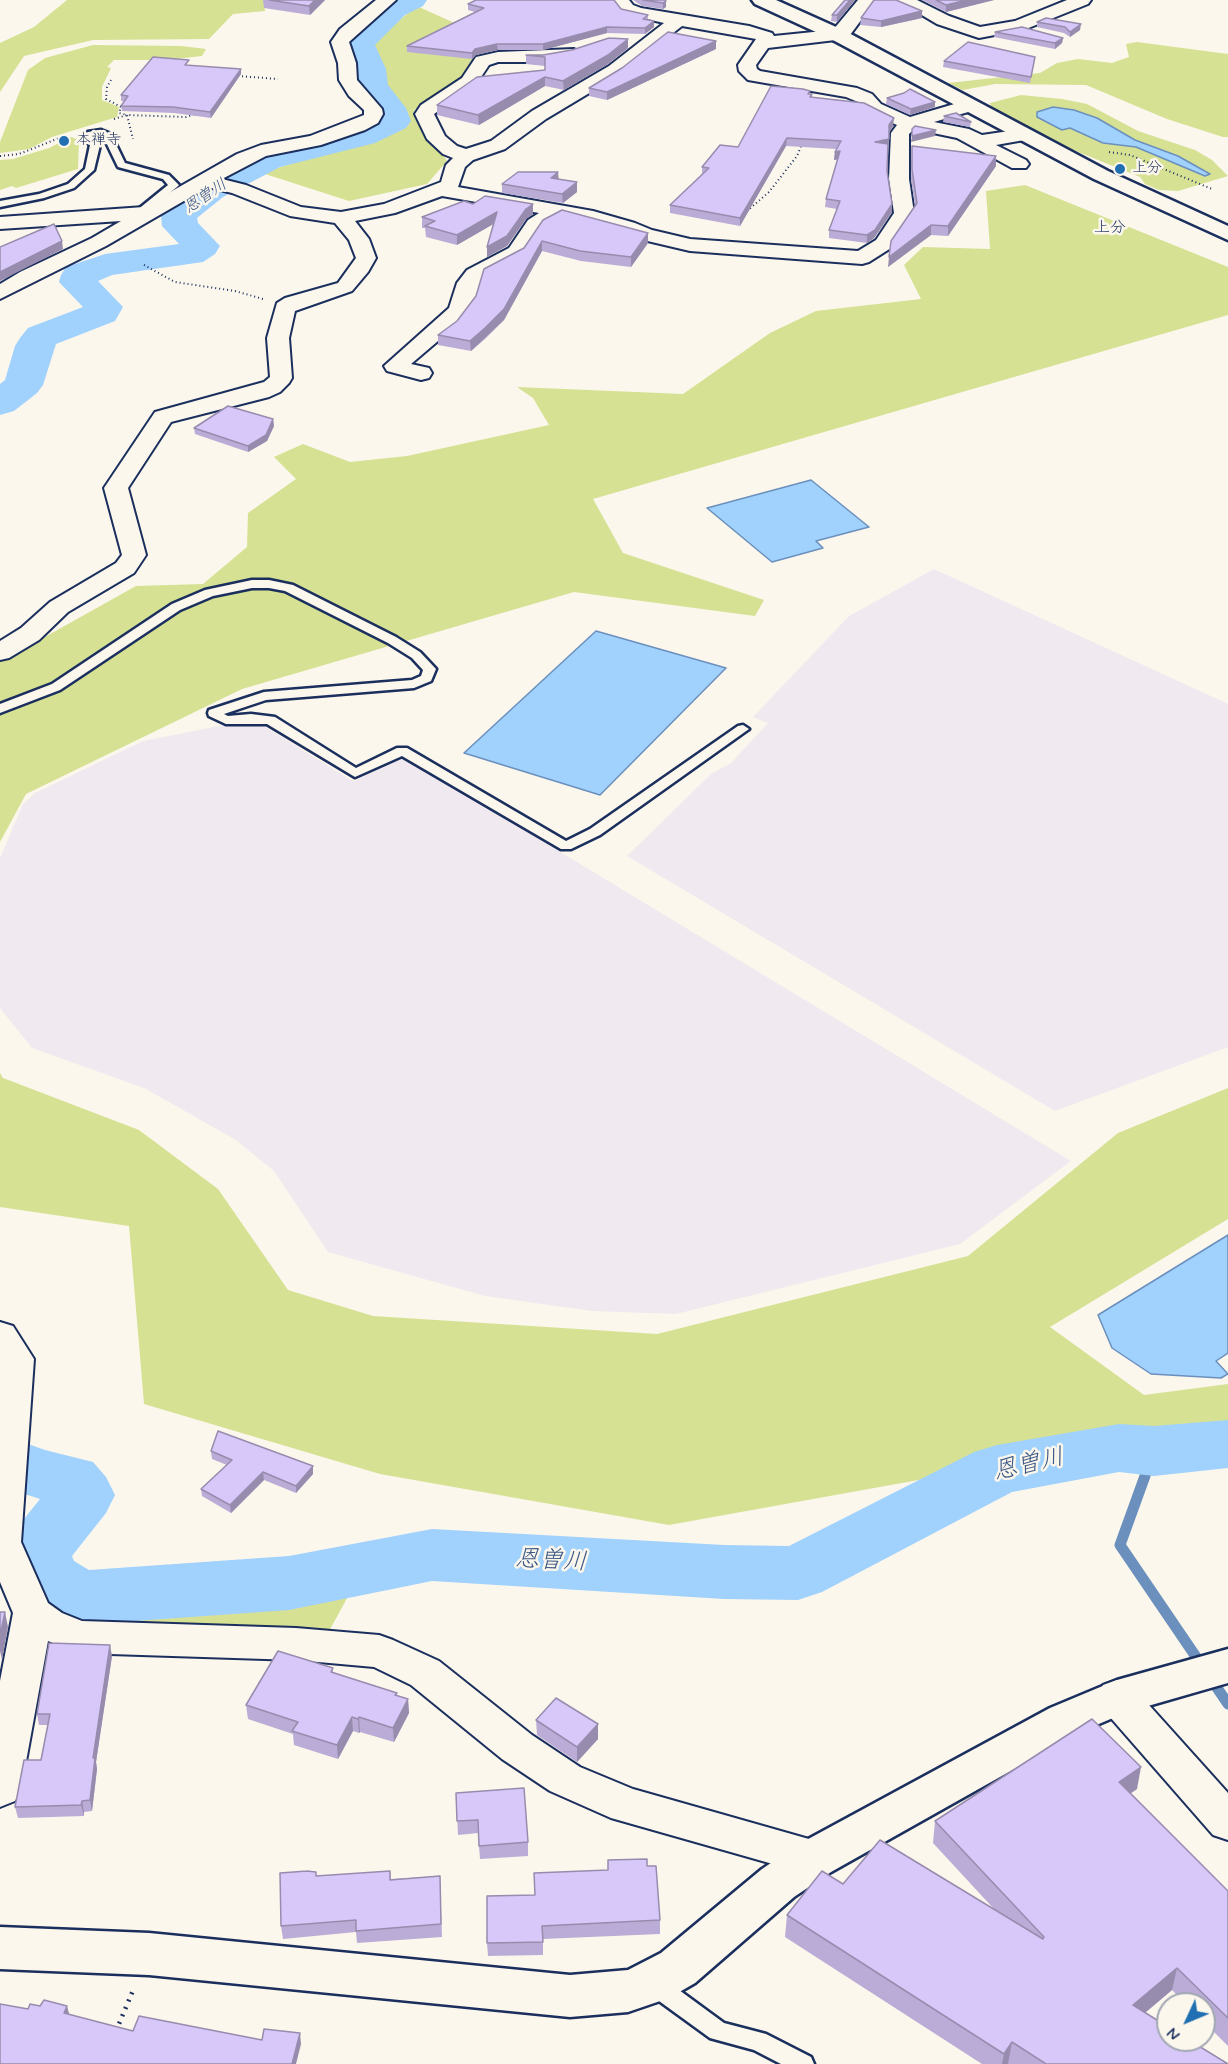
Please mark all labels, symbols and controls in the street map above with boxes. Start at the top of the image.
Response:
place label: 本禅寺 [76,132,121,150]
marker: 本禅寺 [57,134,71,148]
place label: 上分 [1132,160,1162,178]
marker: 上分 [1113,162,1127,176]
water label: 恩曽川 [181,176,231,218]
district label: 上分 [1094,219,1126,239]
water label: 恩曽川 [991,1444,1067,1488]
water label: 恩曽川 [514,1546,588,1578]
north arrow [1156,1992,1216,2052]
text: N [1163,2022,1185,2045]

